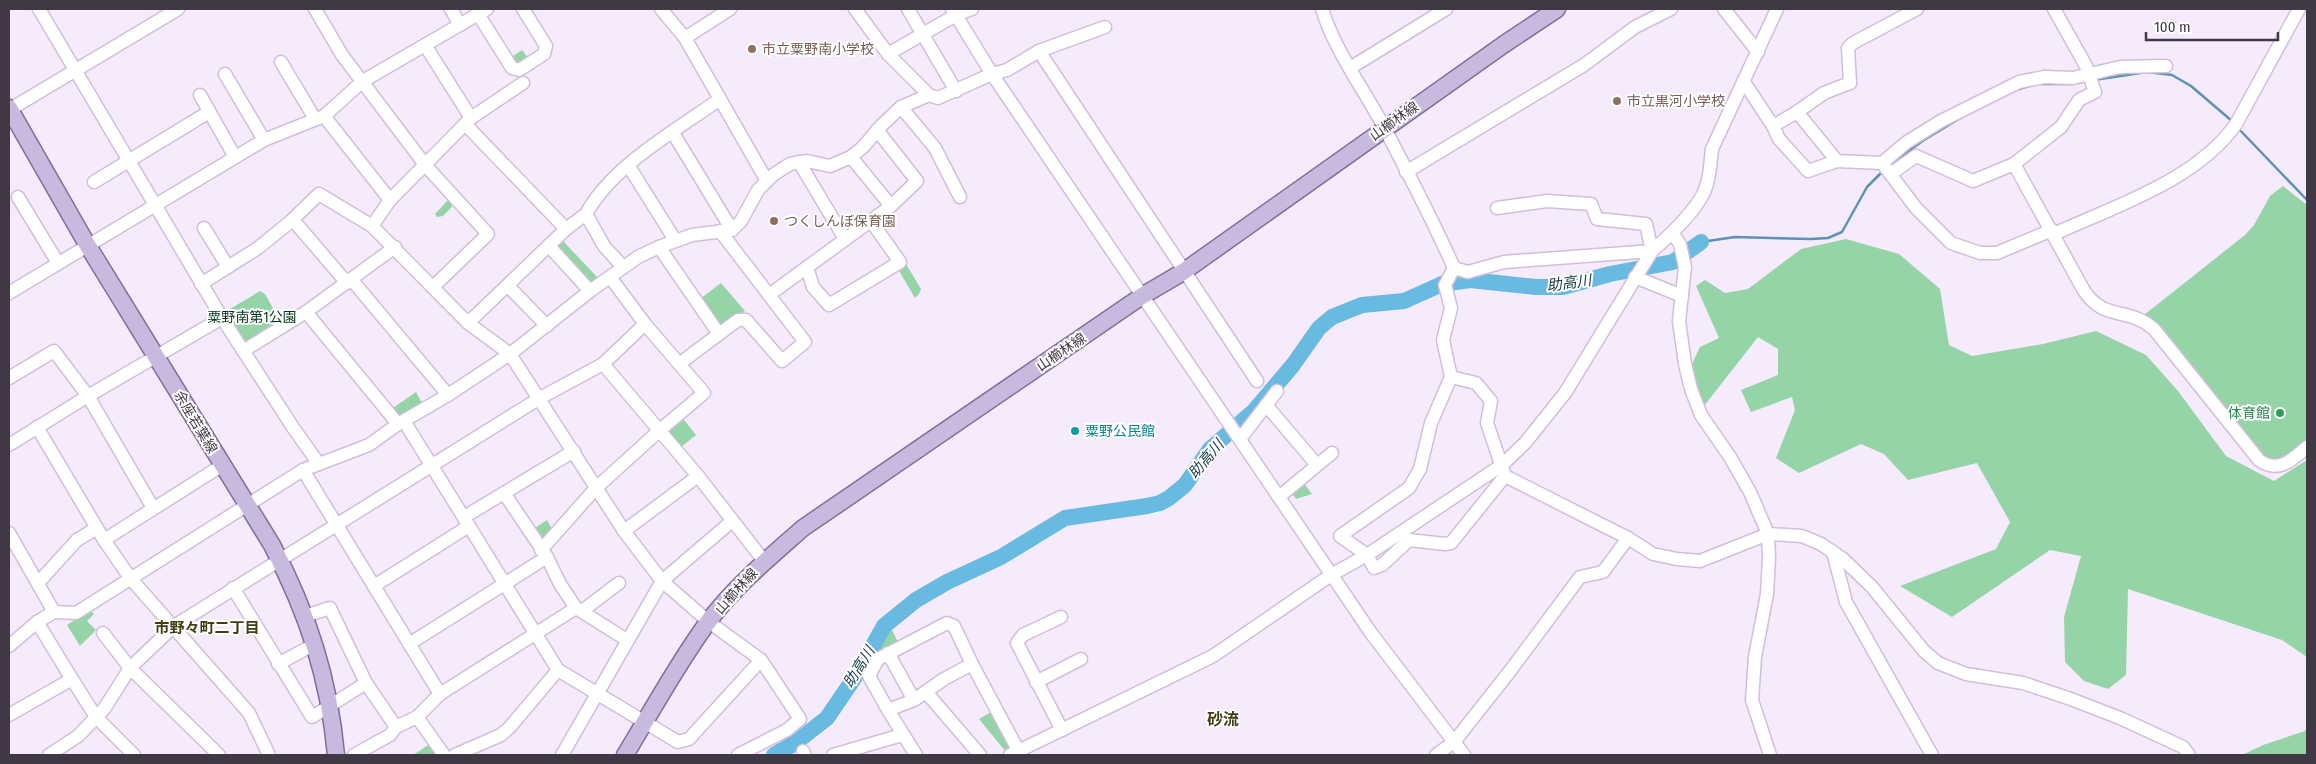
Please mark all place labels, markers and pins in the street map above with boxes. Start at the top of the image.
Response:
place label: 市立粟野南小学校 [762,41,874,58]
marker: 市立粟野南小学校 [746,43,758,55]
place label: 市立黒河小学校 [1627,93,1725,110]
marker: 市立黒河小学校 [1611,95,1623,107]
place label: つくしんぼ保育園 [784,213,896,230]
marker: つくしんぼ保育園 [768,215,780,227]
place label: 体育館 [2228,405,2270,422]
marker: 体育館 [2274,407,2286,419]
place label: 粟野公民館 [1085,423,1155,440]
marker: 粟野公民館 [1069,425,1081,437]

